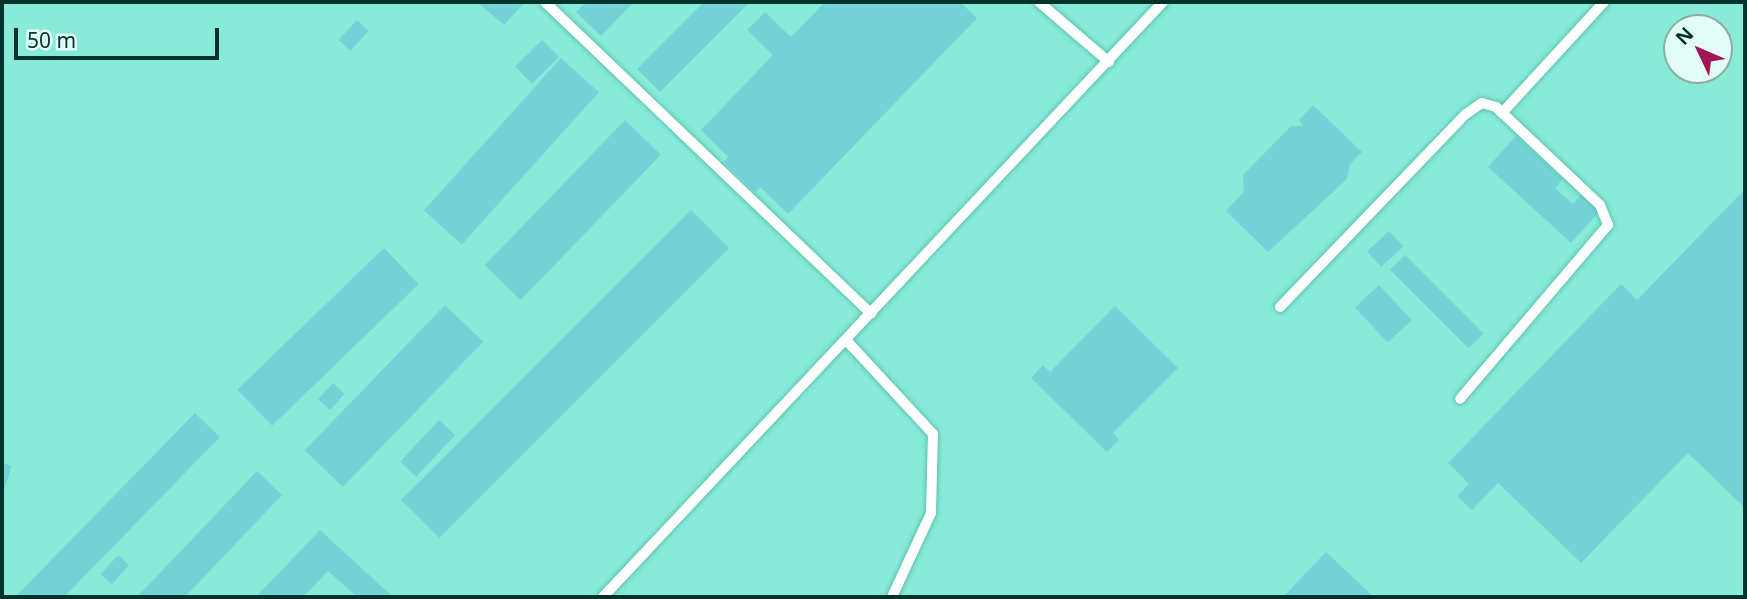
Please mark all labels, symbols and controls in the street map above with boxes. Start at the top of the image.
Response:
scale bar [18,14,222,58]
north arrow [1663,14,1733,84]
text: N [1670,21,1699,50]
text: 50 m [27,26,76,54]

